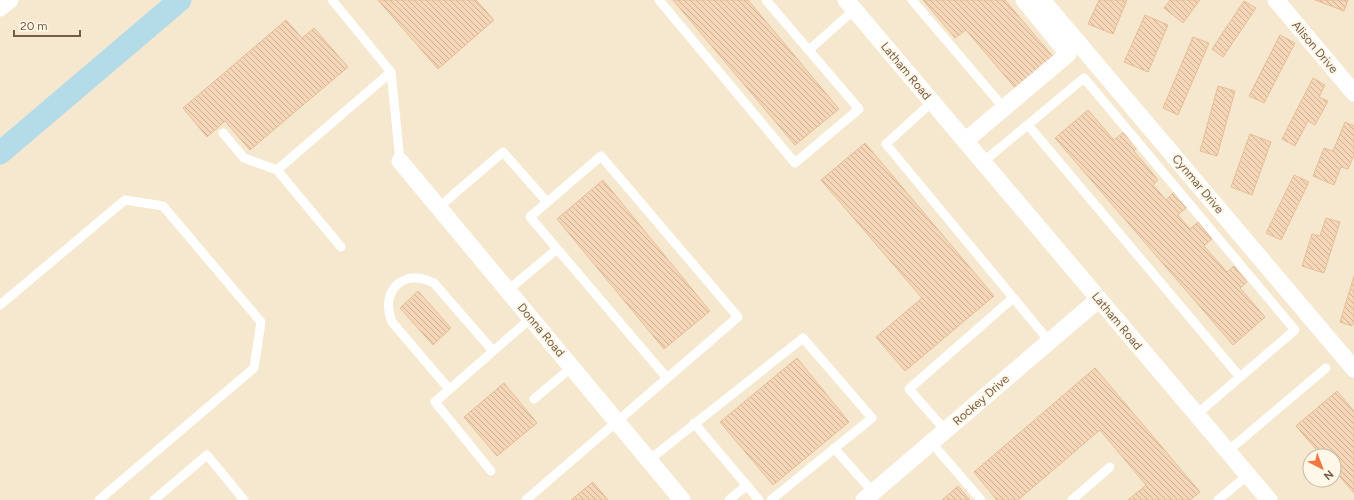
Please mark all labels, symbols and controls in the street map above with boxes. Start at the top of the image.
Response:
scale bar [14,12,80,38]
street label: Alison Drive [1289,18,1341,76]
text: 20 m [20,19,48,33]
street label: Latham Road [878,39,934,103]
street label: Cynmar Drive [1169,152,1227,217]
street label: Latham Road [1089,289,1145,353]
street label: Donna Road [515,300,567,360]
street label: Rockey Drive [950,371,1012,428]
north arrow [1302,448,1342,488]
text: N [1321,467,1336,483]

